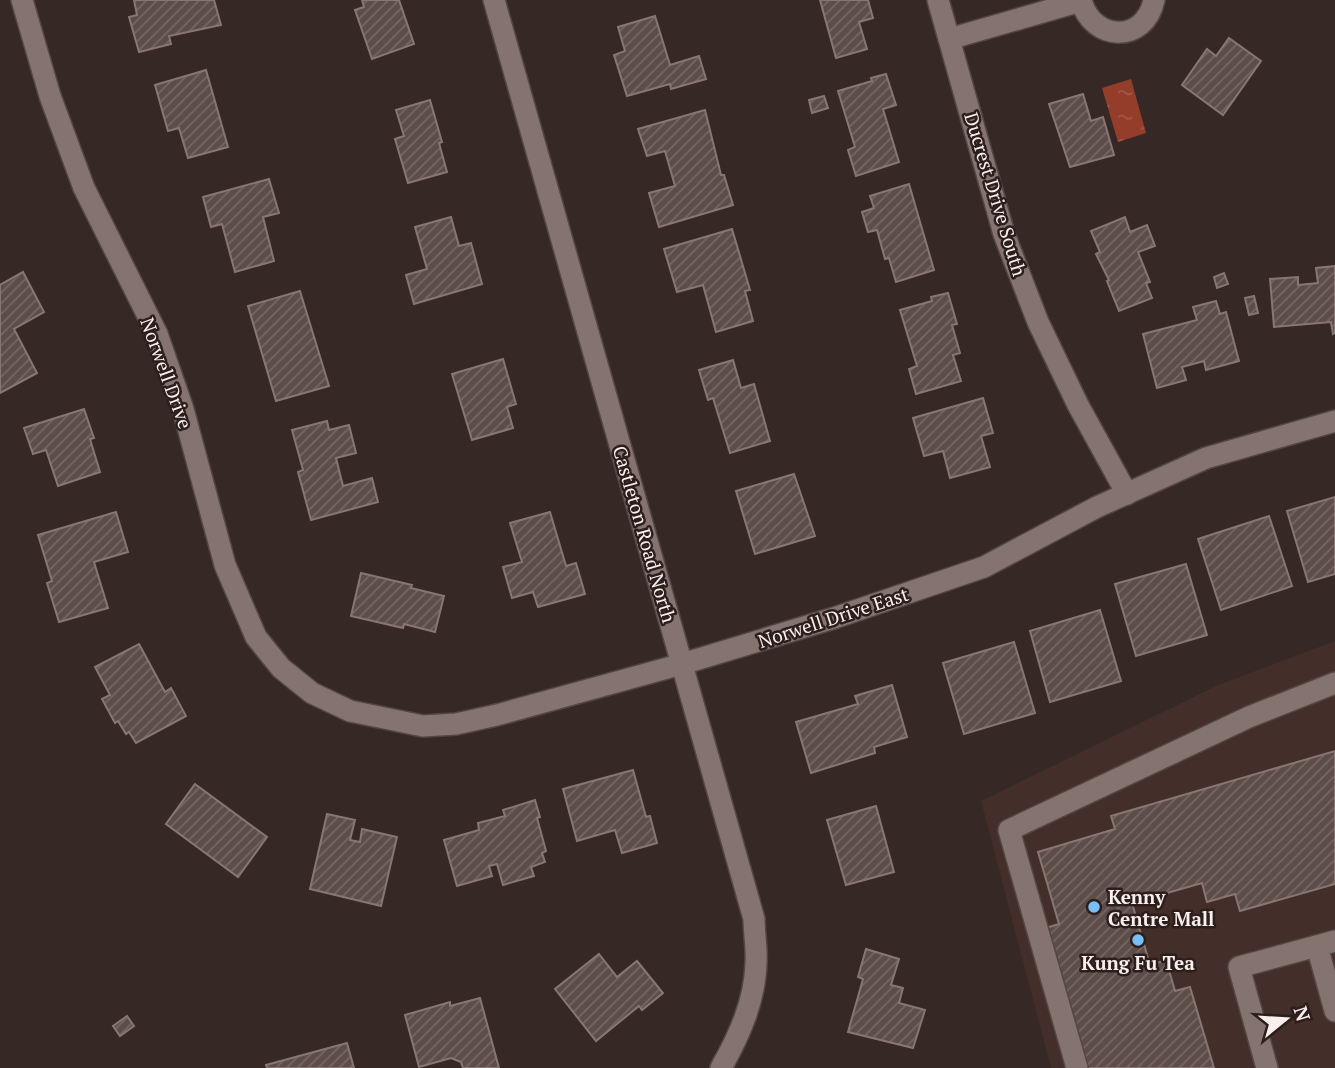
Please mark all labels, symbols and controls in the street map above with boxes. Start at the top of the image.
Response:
street label: Ducrest Drive South [959,109,1033,279]
street label: Norwell Drive [135,314,199,432]
street label: Castleton Road North [608,443,682,625]
street label: Norwell Drive East [754,581,912,653]
place label: Kenny Centre Mall [1108,884,1214,931]
marker: Kenny Centre Mall [1086,899,1102,915]
marker: Kung Fu Tea [1130,932,1146,948]
place label: Kung Fu Tea [1081,950,1195,975]
north arrow [1251,984,1321,1054]
text: N [1289,1003,1317,1025]

